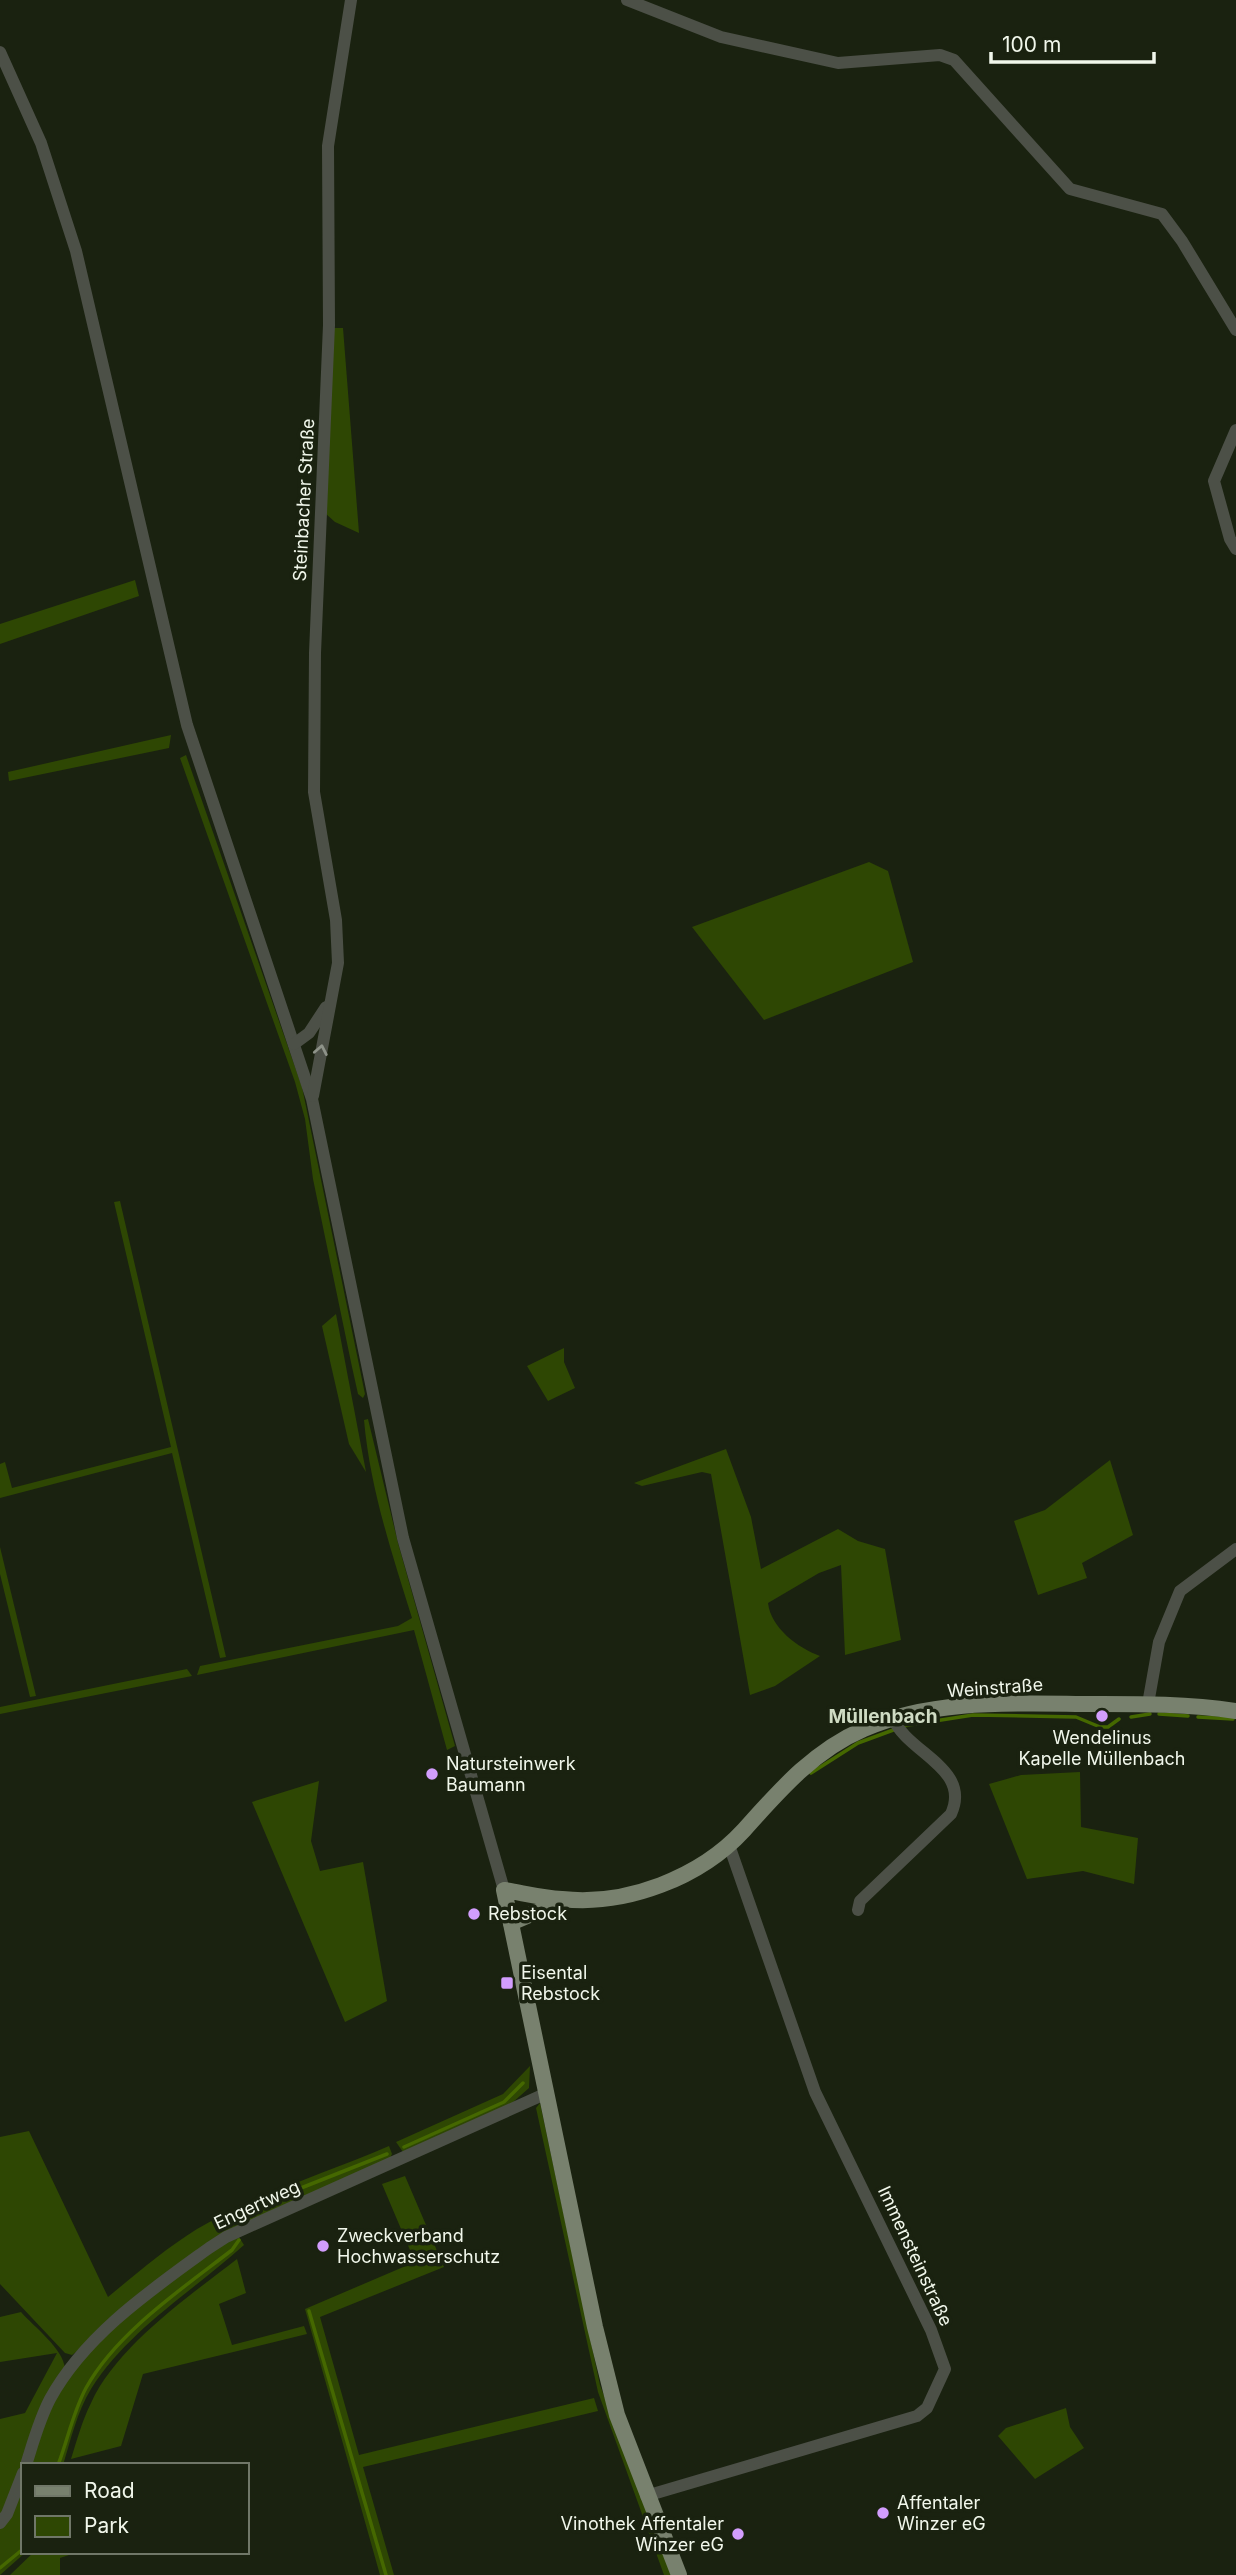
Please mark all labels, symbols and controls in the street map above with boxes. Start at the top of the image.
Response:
scale bar [991,21,1154,65]
text: 100 m [1002,32,1061,57]
street label: Steinbacher Straße [289,418,318,582]
one-way arrow [313,1044,328,1056]
street label: Weinstraße [946,1674,1044,1701]
district label: Müllenbach [828,1705,938,1728]
marker: Wendelinus Kapelle Müllenbach [1094,1708,1110,1724]
place label: Wendelinus Kapelle Müllenbach [1019,1727,1185,1769]
place label: Natursteinwerk Baumann [446,1753,576,1795]
marker: Natursteinwerk Baumann [424,1766,440,1782]
place label: Rebstock [488,1903,567,1924]
marker: Rebstock [466,1906,482,1922]
place label: Eisental Rebstock [521,1962,600,2004]
marker: Eisental Rebstock [499,1975,515,1991]
street label: Engertweg [211,2176,303,2234]
street label: Immensteinstraße [874,2182,957,2329]
place label: Zweckverband Hochwasserschutz [337,2225,500,2267]
marker: Zweckverband Hochwasserschutz [315,2238,331,2254]
legend [21,2463,248,2554]
text: Road [84,2478,135,2503]
place label: Affentaler Winzer eG [897,2492,986,2534]
marker: Affentaler Winzer eG [875,2505,891,2521]
text: Park [84,2513,129,2538]
place label: Vinothek Affentaler Winzer eG [560,2513,724,2555]
marker: Vinothek Affentaler Winzer eG [730,2526,746,2542]

